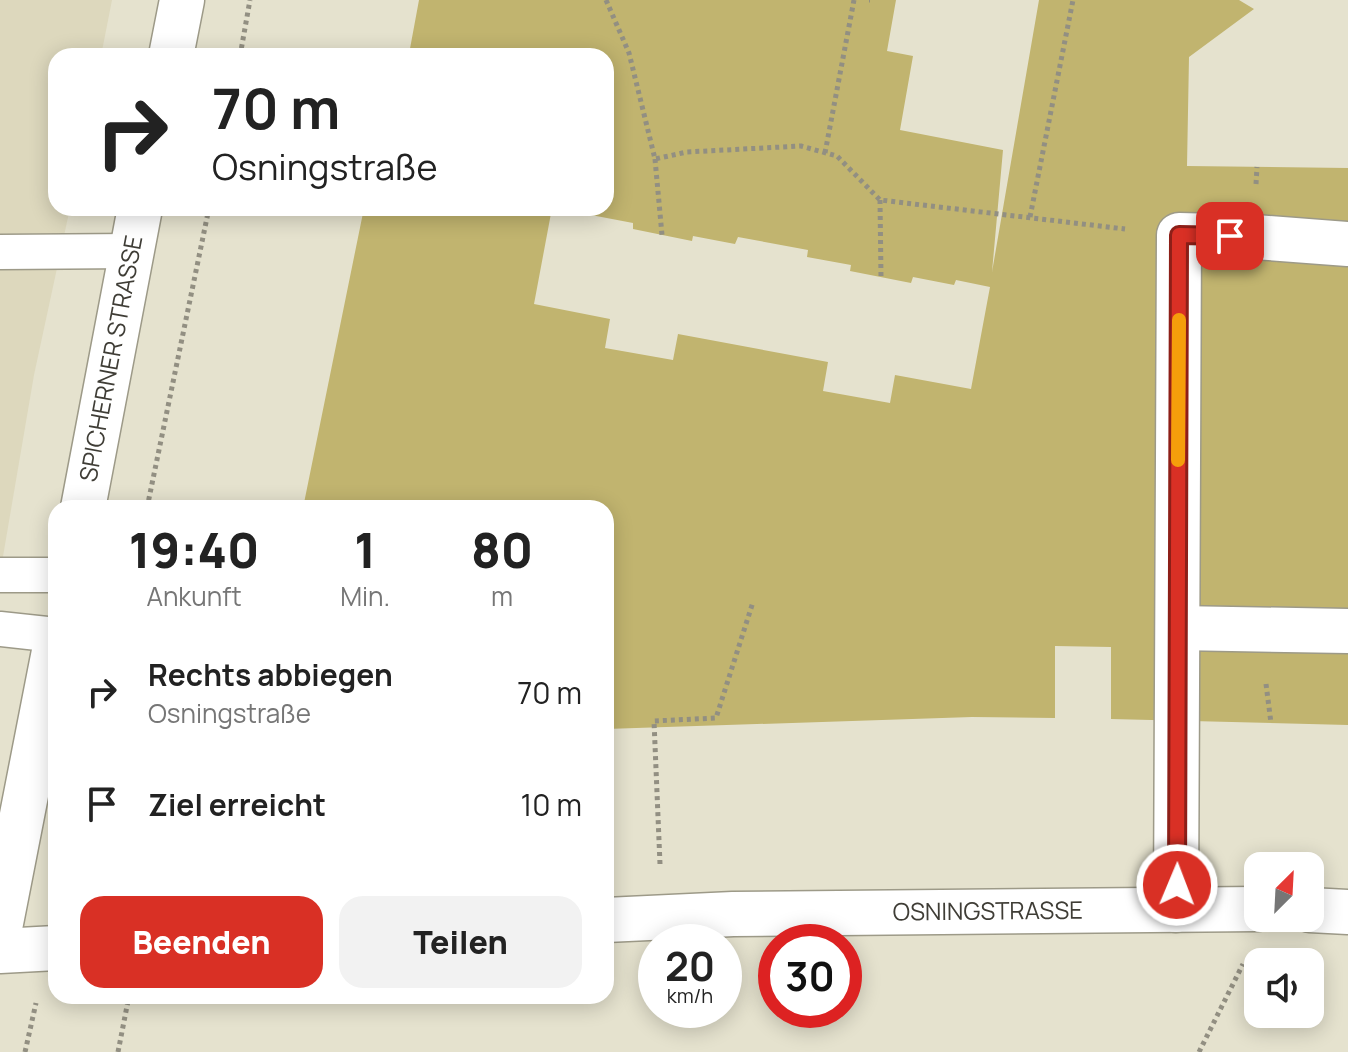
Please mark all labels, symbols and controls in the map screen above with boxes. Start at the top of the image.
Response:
text: 70 m [212,69,340,146]
icon: right [80,80,184,184]
text: Osningstraße [212,142,438,191]
pin [1196,202,1264,270]
icon: arrive [1208,214,1252,258]
street label: SPICHERNER STRASSE [70,232,149,484]
text: 19:40 [129,517,259,582]
text: 1 [354,517,376,582]
text: 80 [471,517,533,582]
text: Ankunft [146,578,242,614]
text: Min. [340,578,390,614]
text: m [491,578,513,614]
text: Rechts abbiegen [148,654,393,695]
icon: right [80,670,124,714]
text: 70 m [517,672,582,713]
text: Osningstraße [148,695,311,731]
icon: arrive [80,782,124,826]
text: Ziel erreicht [148,784,326,825]
text: 10 m [521,784,582,825]
position arrow [1135,843,1219,927]
north arrow [1244,852,1324,932]
map controls [1244,852,1324,1028]
street label: OSNINGSTRASSE [893,893,1083,927]
button: Beenden [80,896,323,988]
button: Teilen [339,896,582,988]
speed limit sign: 30 [758,924,862,1028]
text: 20 [665,938,715,993]
button: sound [1244,948,1324,1028]
text: km/h [667,982,713,1009]

